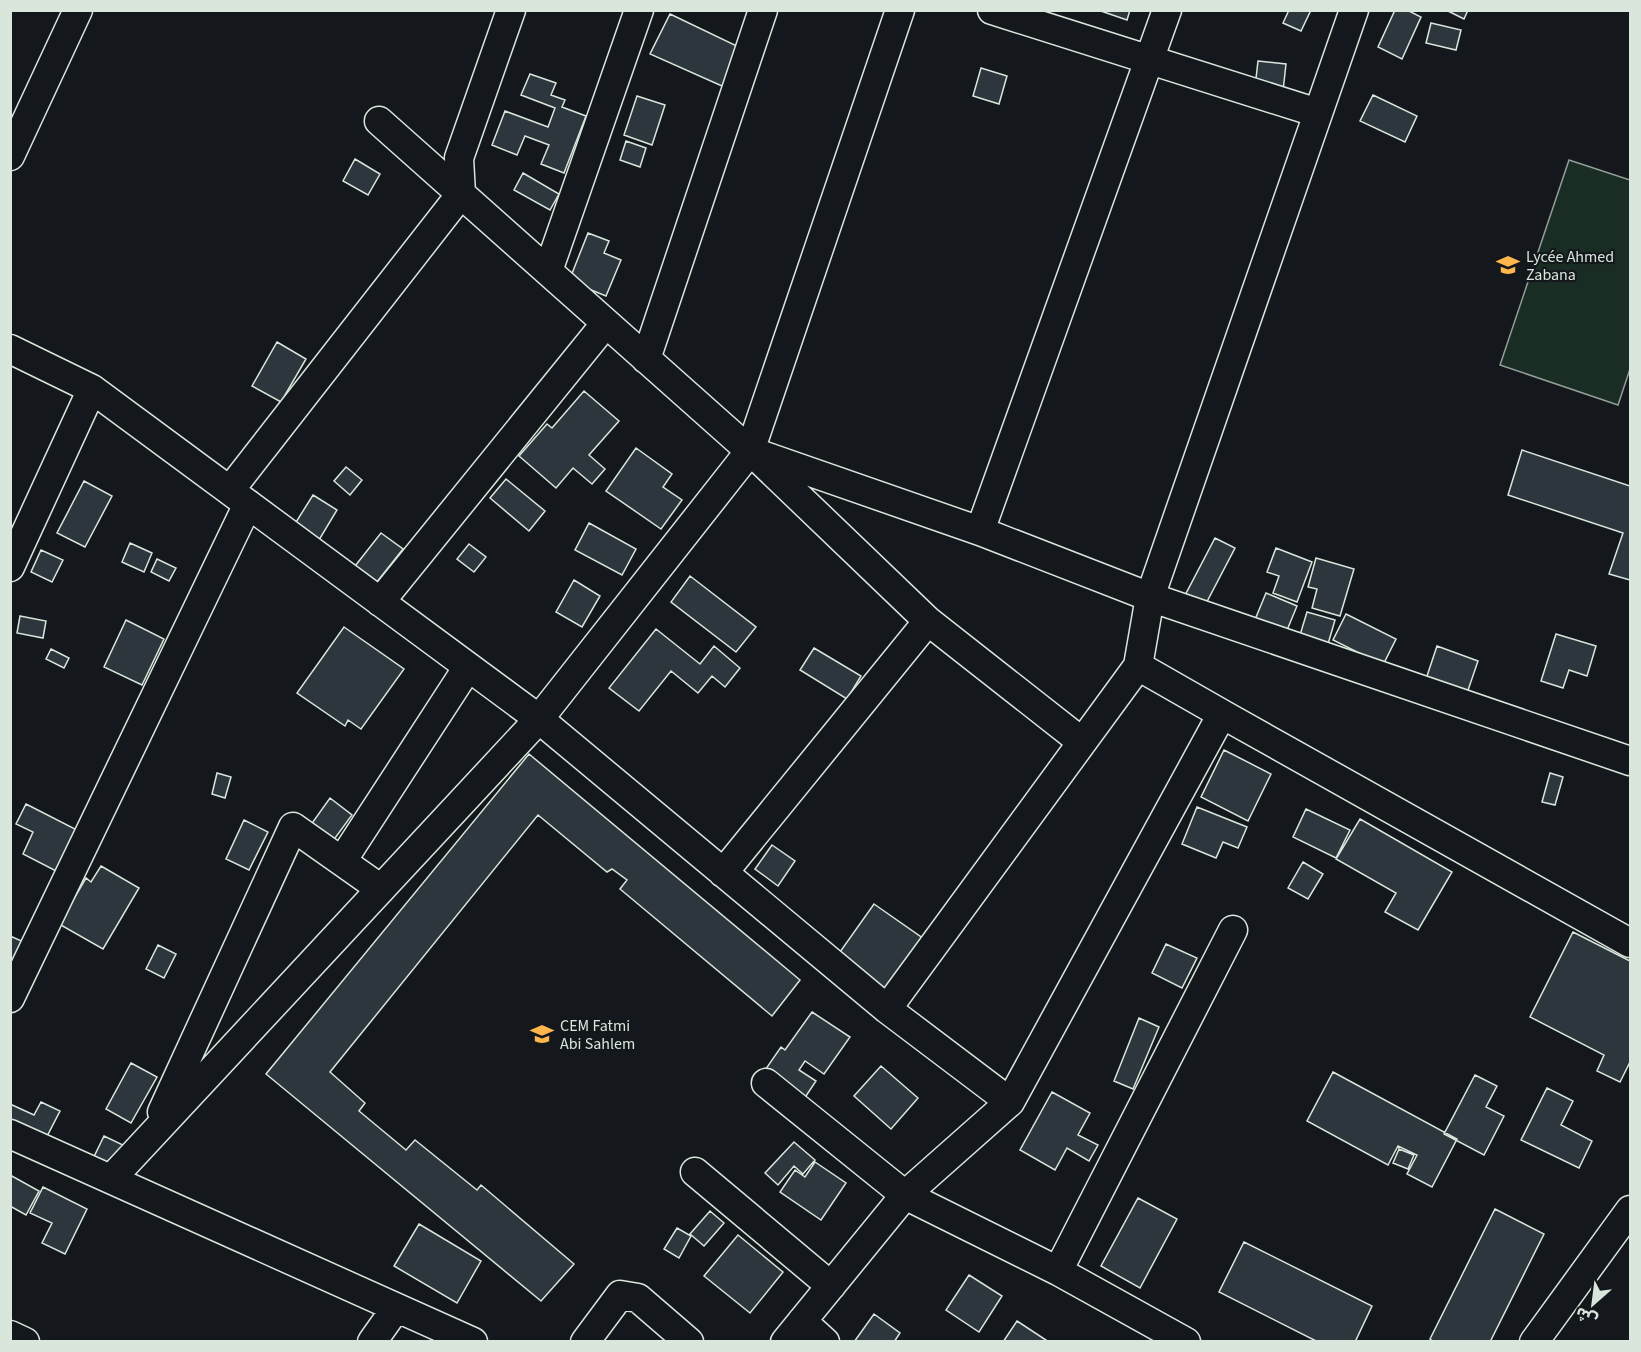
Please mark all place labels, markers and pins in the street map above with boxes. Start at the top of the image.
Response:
place label: Lycée Ahmed Zabana [1526,246,1614,286]
school or university icon: Lycée Ahmed Zabana [1495,252,1521,278]
place label: CEM Fatmi Abi Sahlem [560,1015,635,1055]
school or university icon: CEM Fatmi Abi Sahlem [529,1021,555,1047]

